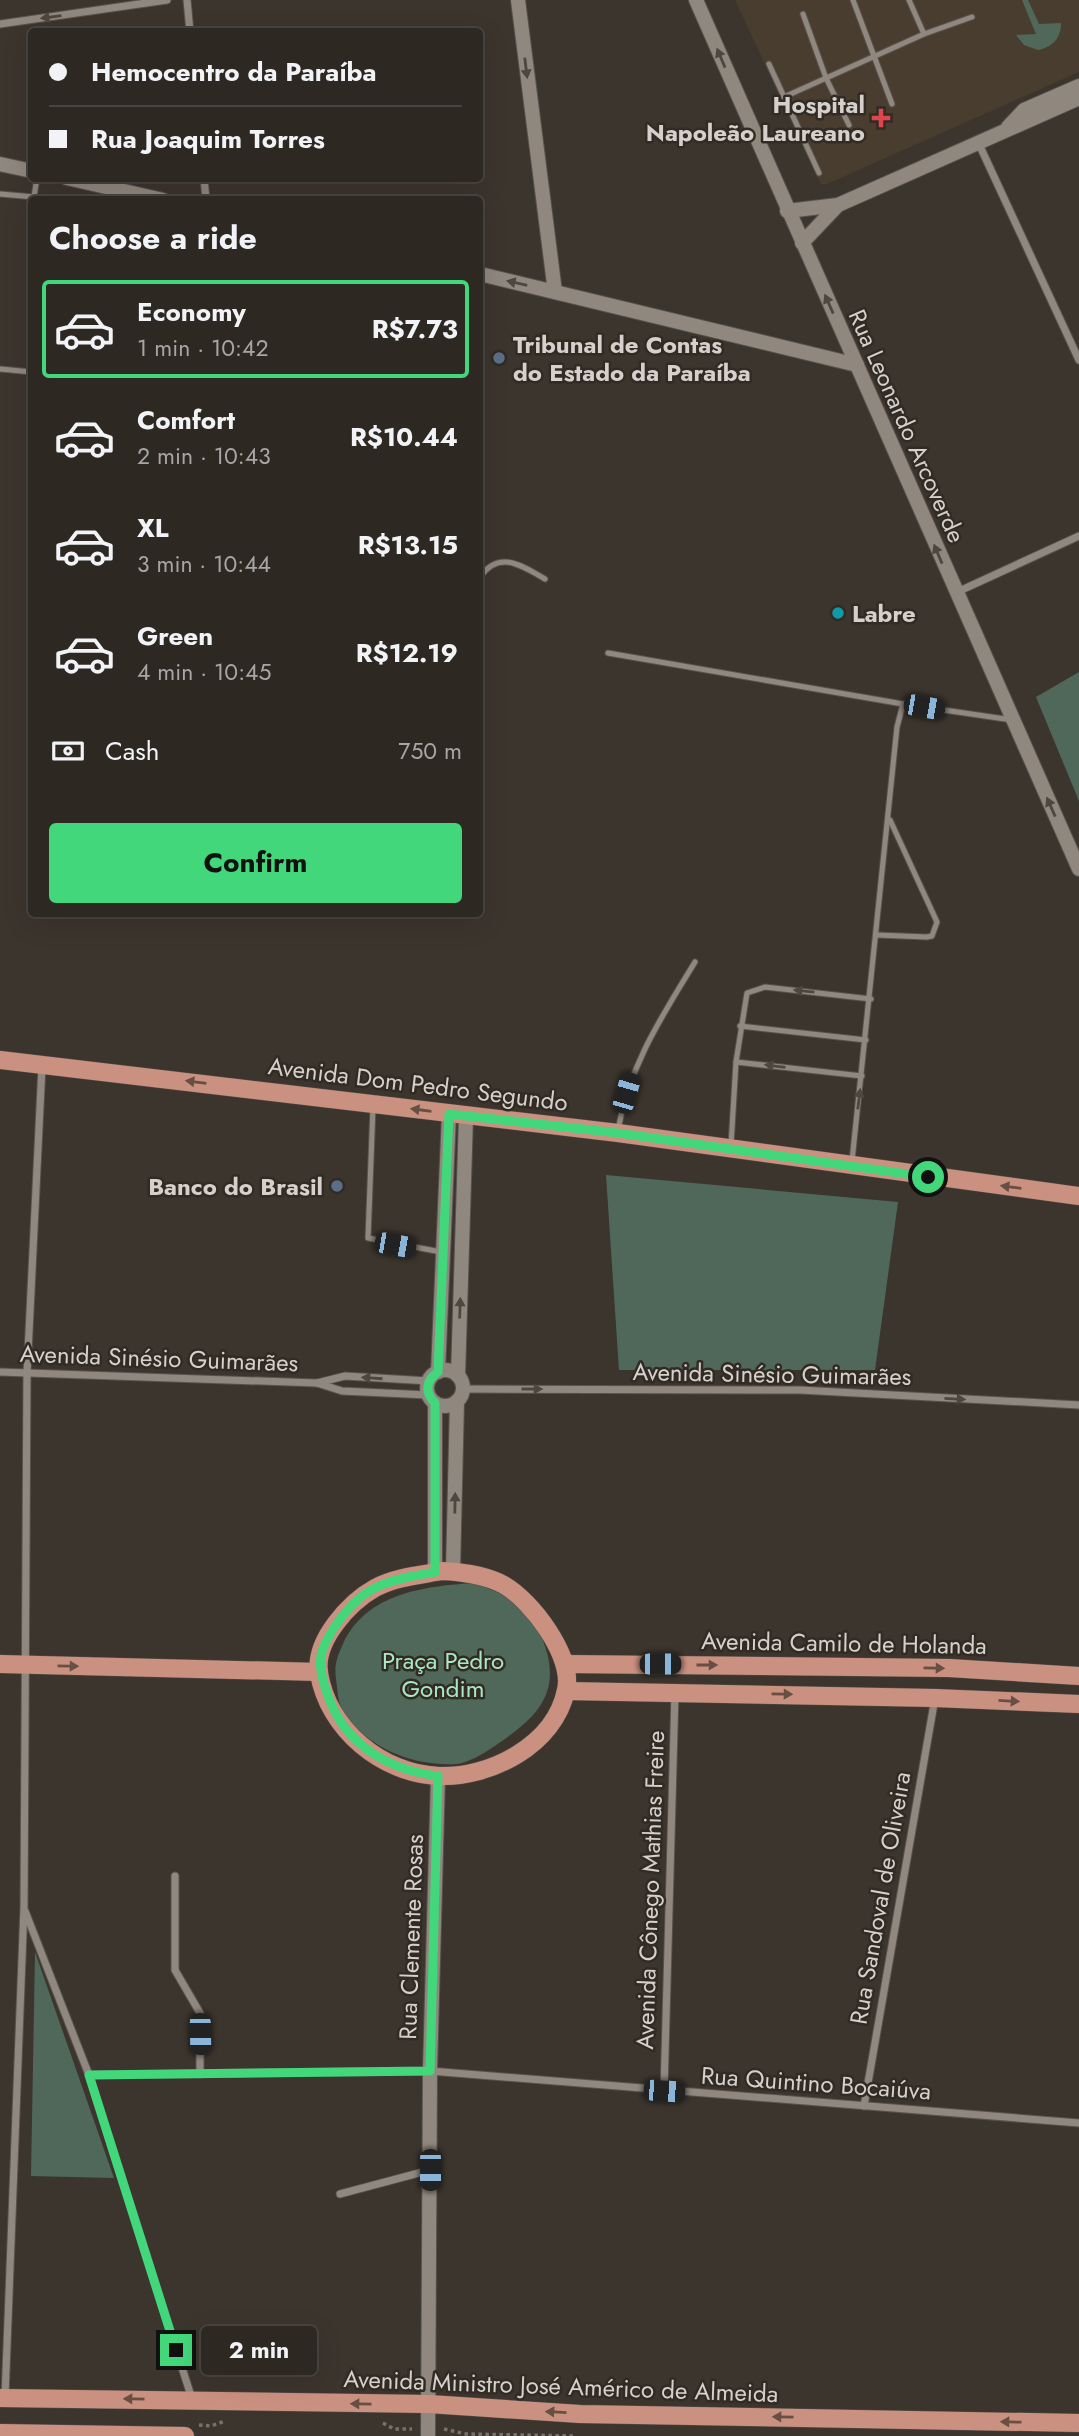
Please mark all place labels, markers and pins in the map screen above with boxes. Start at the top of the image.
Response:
place label: Hospital Napoleão Laureano [646,87,865,150]
marker: Hospital Napoleão Laureano [871,108,891,128]
place label: Tribunal de Contas do Estado da Paraíba [513,327,751,390]
marker: Tribunal de Contas do Estado da Paraíba [491,350,507,366]
place label: Labre [852,596,916,631]
marker: Labre [830,605,846,621]
place label: Banco do Brasil [148,1169,323,1204]
marker: Banco do Brasil [329,1178,345,1194]

